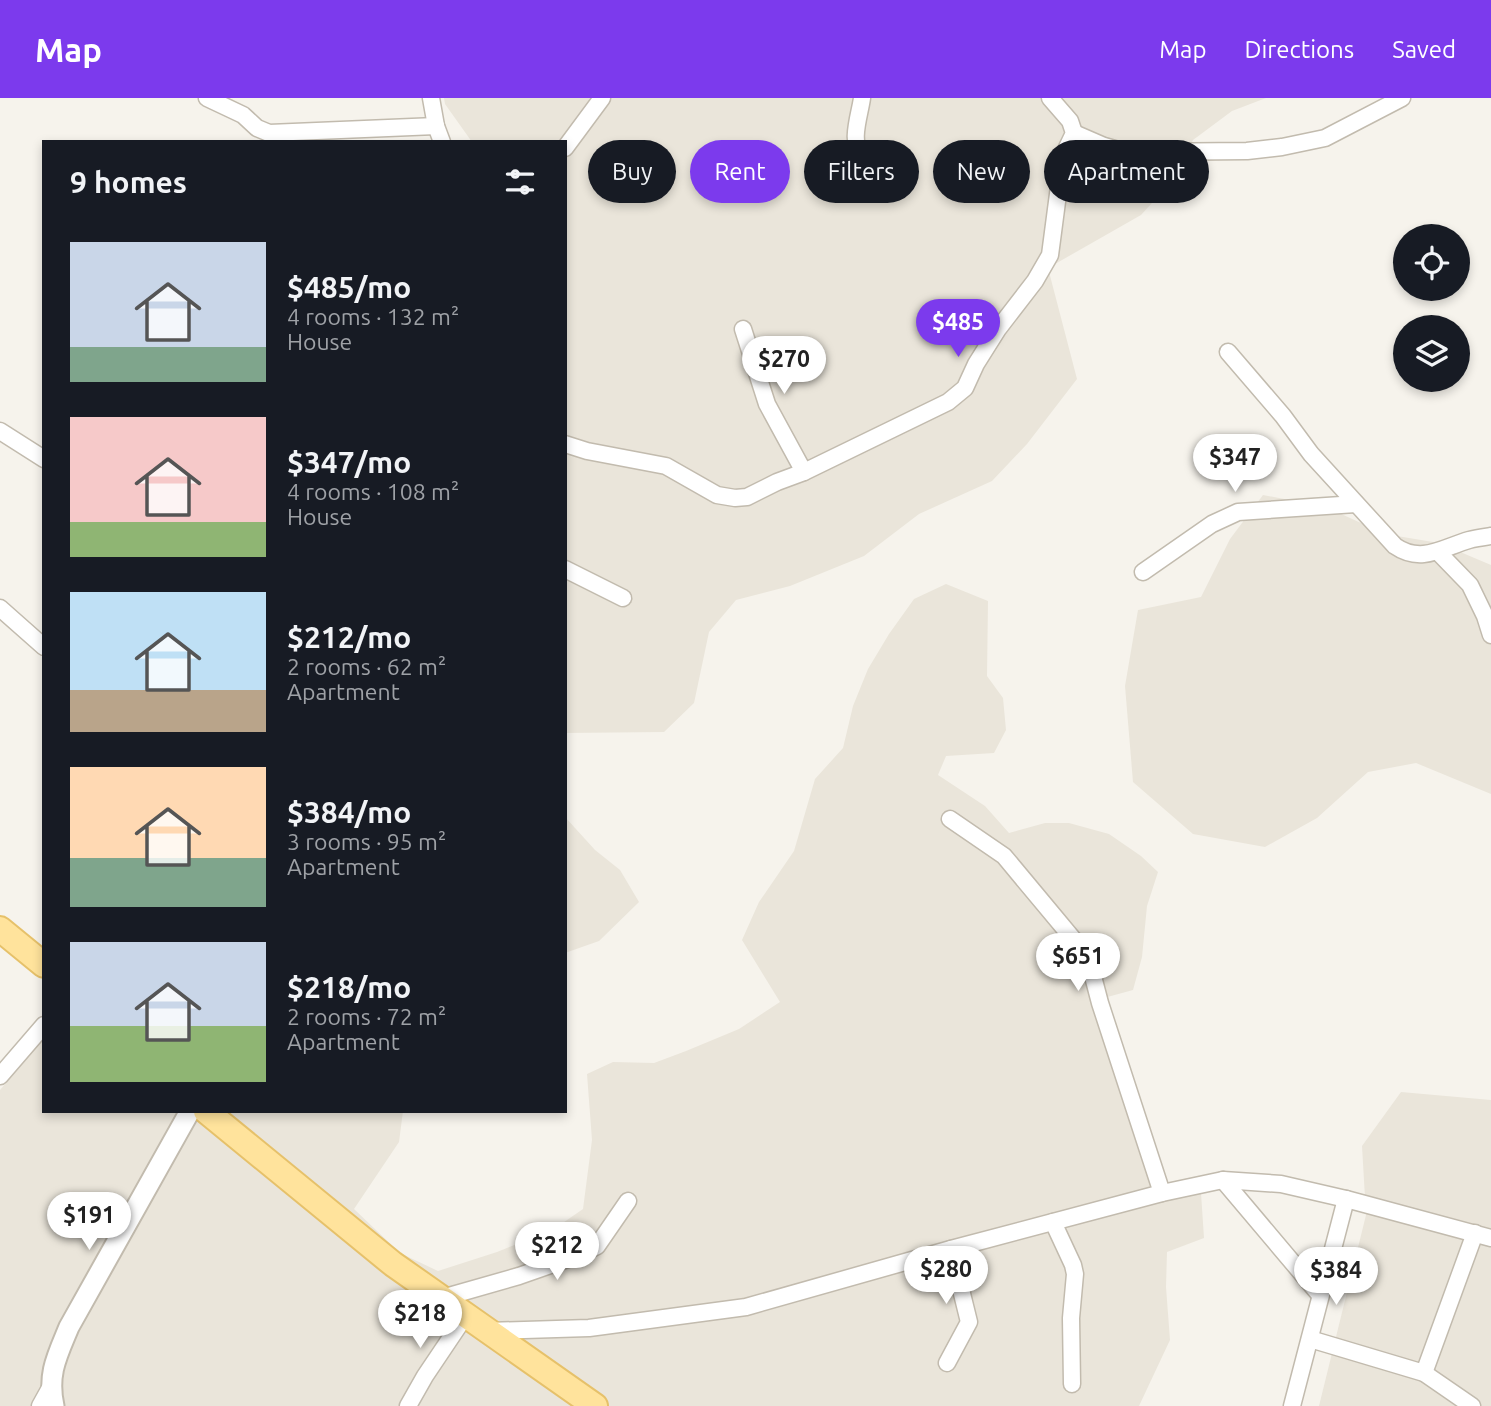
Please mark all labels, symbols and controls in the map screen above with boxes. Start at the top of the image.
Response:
text: Map [35,31,102,68]
text: Map [1159,36,1206,63]
text: Directions [1244,36,1354,63]
text: Saved [1392,36,1456,63]
chip: Buy [588,140,676,203]
chip: Rent [690,140,790,203]
chip: Filters [804,140,919,203]
chip: New [933,140,1030,203]
chip: Apartment [1044,140,1209,203]
icon: filters [501,163,539,201]
text: 9 homes [70,165,187,199]
map controls [1393,224,1470,392]
button: locate [1393,224,1470,301]
icon: home [126,270,210,354]
text: $485/mo [287,270,411,304]
pin: $485 [917,300,999,359]
text: 4 rooms · 132 m² [287,304,459,329]
text: $485 [932,309,984,334]
button: layers [1393,315,1470,392]
text: House [287,329,352,354]
pin: $270 [743,336,825,396]
text: $270 [758,346,810,371]
pin: $347 [1194,434,1276,494]
text: $347 [1209,444,1261,469]
icon: home [126,445,210,529]
text: $347/mo [287,445,411,479]
text: 4 rooms · 108 m² [287,479,459,504]
text: House [287,504,352,529]
icon: home [126,620,210,704]
text: $212/mo [287,620,411,654]
text: 2 rooms · 62 m² [287,654,446,679]
text: Apartment [287,679,400,704]
icon: home [126,795,210,879]
text: $384/mo [287,795,411,829]
text: 3 rooms · 95 m² [287,829,446,854]
text: Apartment [287,854,400,879]
pin: $651 [1037,934,1119,993]
text: $651 [1052,943,1104,968]
icon: home [126,970,210,1054]
text: $218/mo [287,970,411,1004]
text: 2 rooms · 72 m² [287,1004,446,1029]
text: Apartment [287,1029,400,1054]
pin: $191 [48,1192,130,1252]
text: $191 [63,1202,115,1227]
pin: $212 [516,1222,598,1282]
text: $212 [531,1232,583,1257]
pin: $280 [905,1246,987,1306]
pin: $384 [1295,1248,1377,1307]
text: $280 [920,1256,972,1281]
text: $384 [1310,1257,1362,1282]
pin: $218 [379,1290,461,1350]
text: $218 [394,1300,446,1325]

